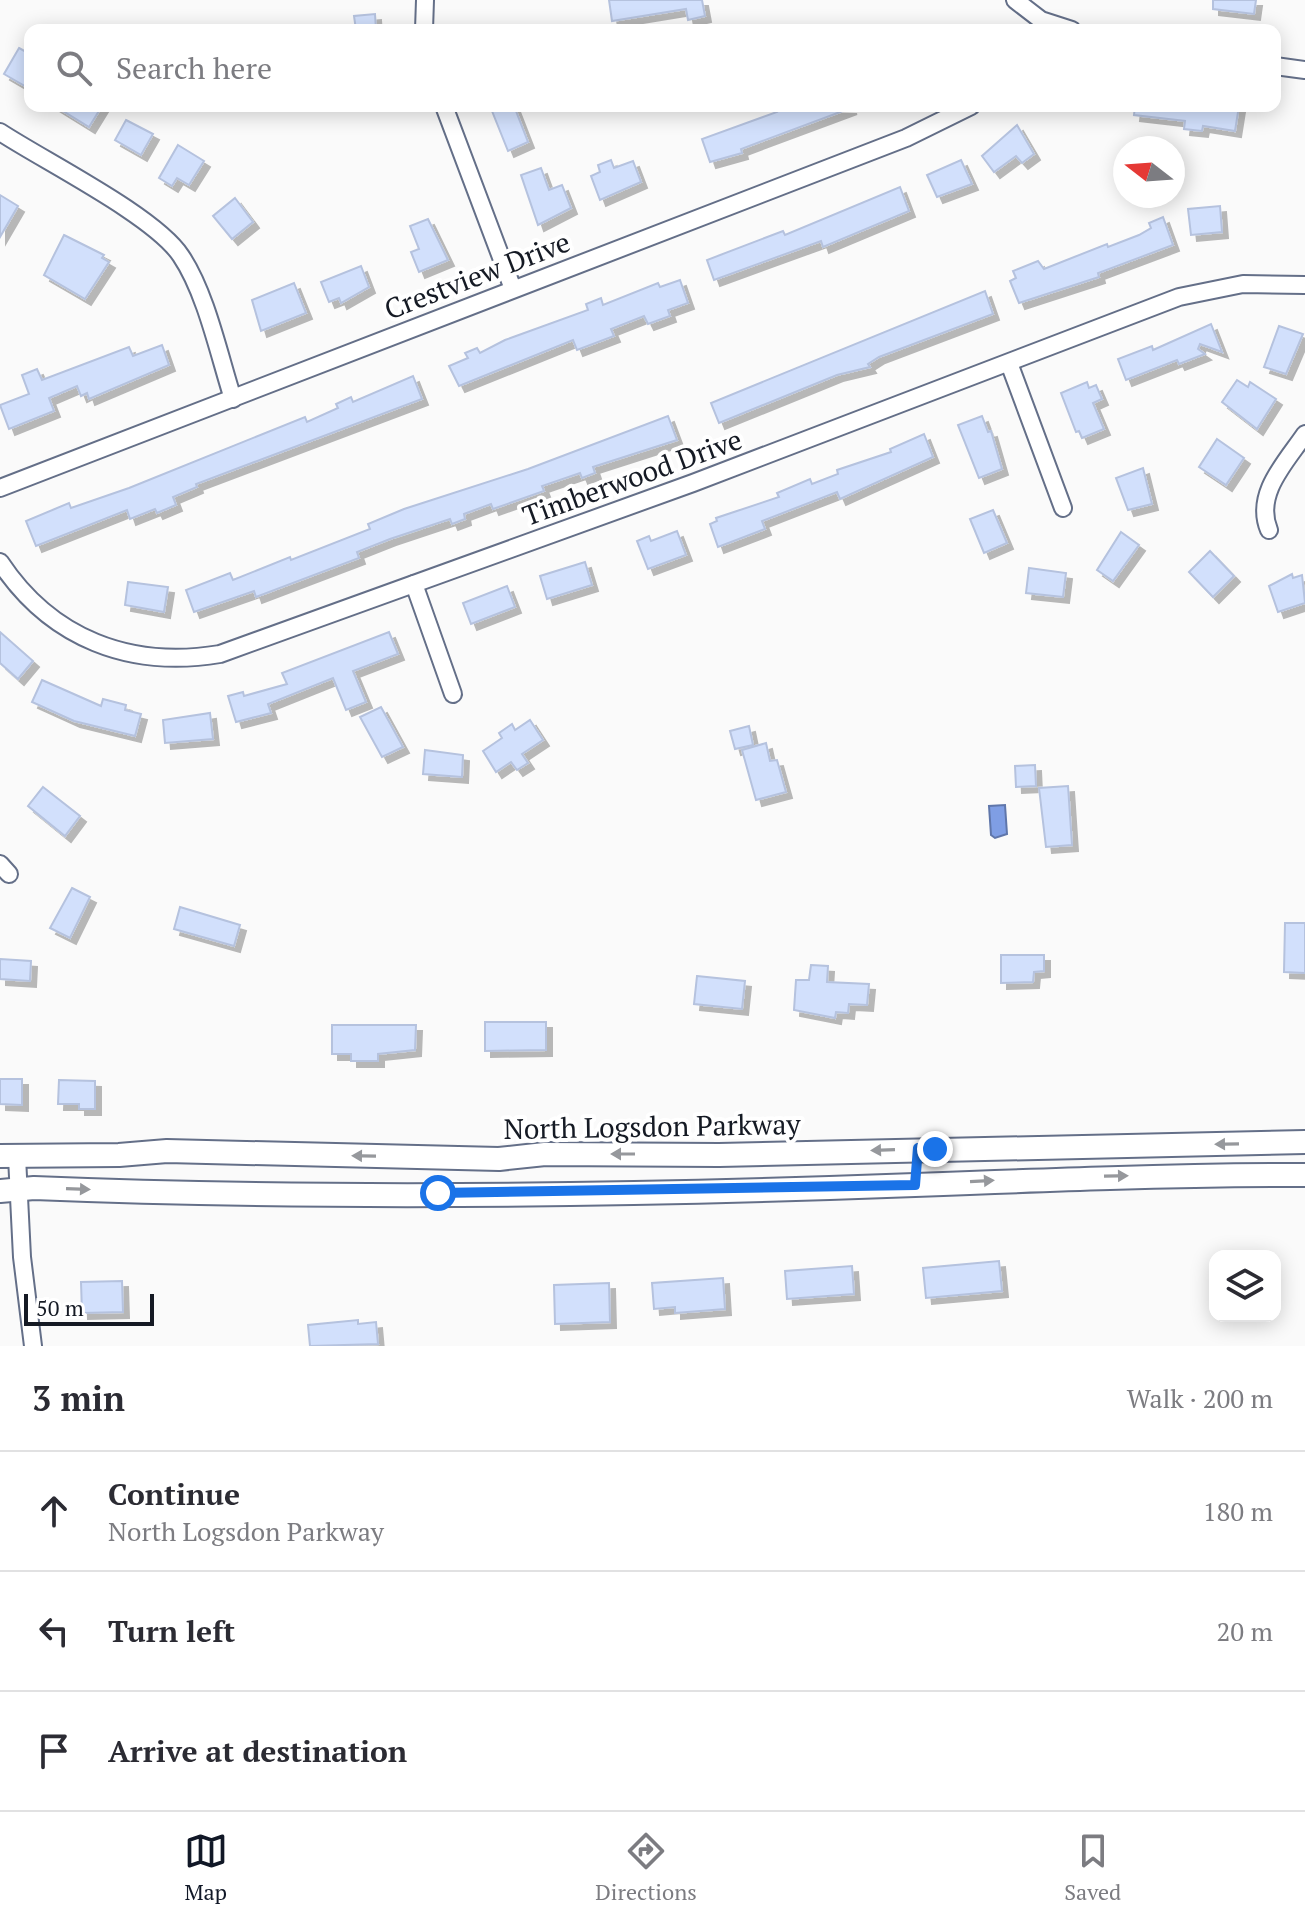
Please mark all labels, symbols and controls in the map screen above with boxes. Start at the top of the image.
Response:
search box [24,24,1281,112]
icon: search [52,46,96,90]
text: Search here [116,48,272,88]
north arrow [1113,136,1185,208]
street label: Crestview Drive [379,223,575,327]
street label: Timberwood Drive [517,420,747,534]
street label: North Logsdon Parkway [503,1105,802,1147]
route end [917,1131,953,1167]
one-way arrow [1214,1138,1239,1151]
one-way arrow [870,1143,895,1156]
one-way arrow [610,1148,635,1160]
one-way arrow [351,1150,376,1162]
one-way arrow [1104,1170,1129,1182]
one-way arrow [970,1174,995,1187]
route start [420,1175,456,1211]
one-way arrow [66,1183,91,1196]
map controls [1209,1250,1281,1322]
button: layers [1209,1250,1281,1322]
scale bar [24,1290,154,1326]
text: 50 m [36,1293,84,1322]
text: 3 min [32,1376,125,1421]
text: Walk · 200 m [1127,1381,1273,1415]
text: Continue [108,1474,240,1514]
icon: ahead [32,1489,76,1533]
text: 180 m [1203,1494,1273,1528]
text: North Logsdon Parkway [108,1514,384,1548]
icon: left [32,1609,76,1653]
text: Turn left [108,1611,235,1651]
text: 20 m [1217,1614,1273,1648]
icon: arrive [32,1729,76,1773]
text: Arrive at destination [108,1731,407,1771]
tab: Map [184,1829,228,1906]
tab: Directions [595,1829,697,1906]
tab: Saved [1064,1829,1121,1906]

